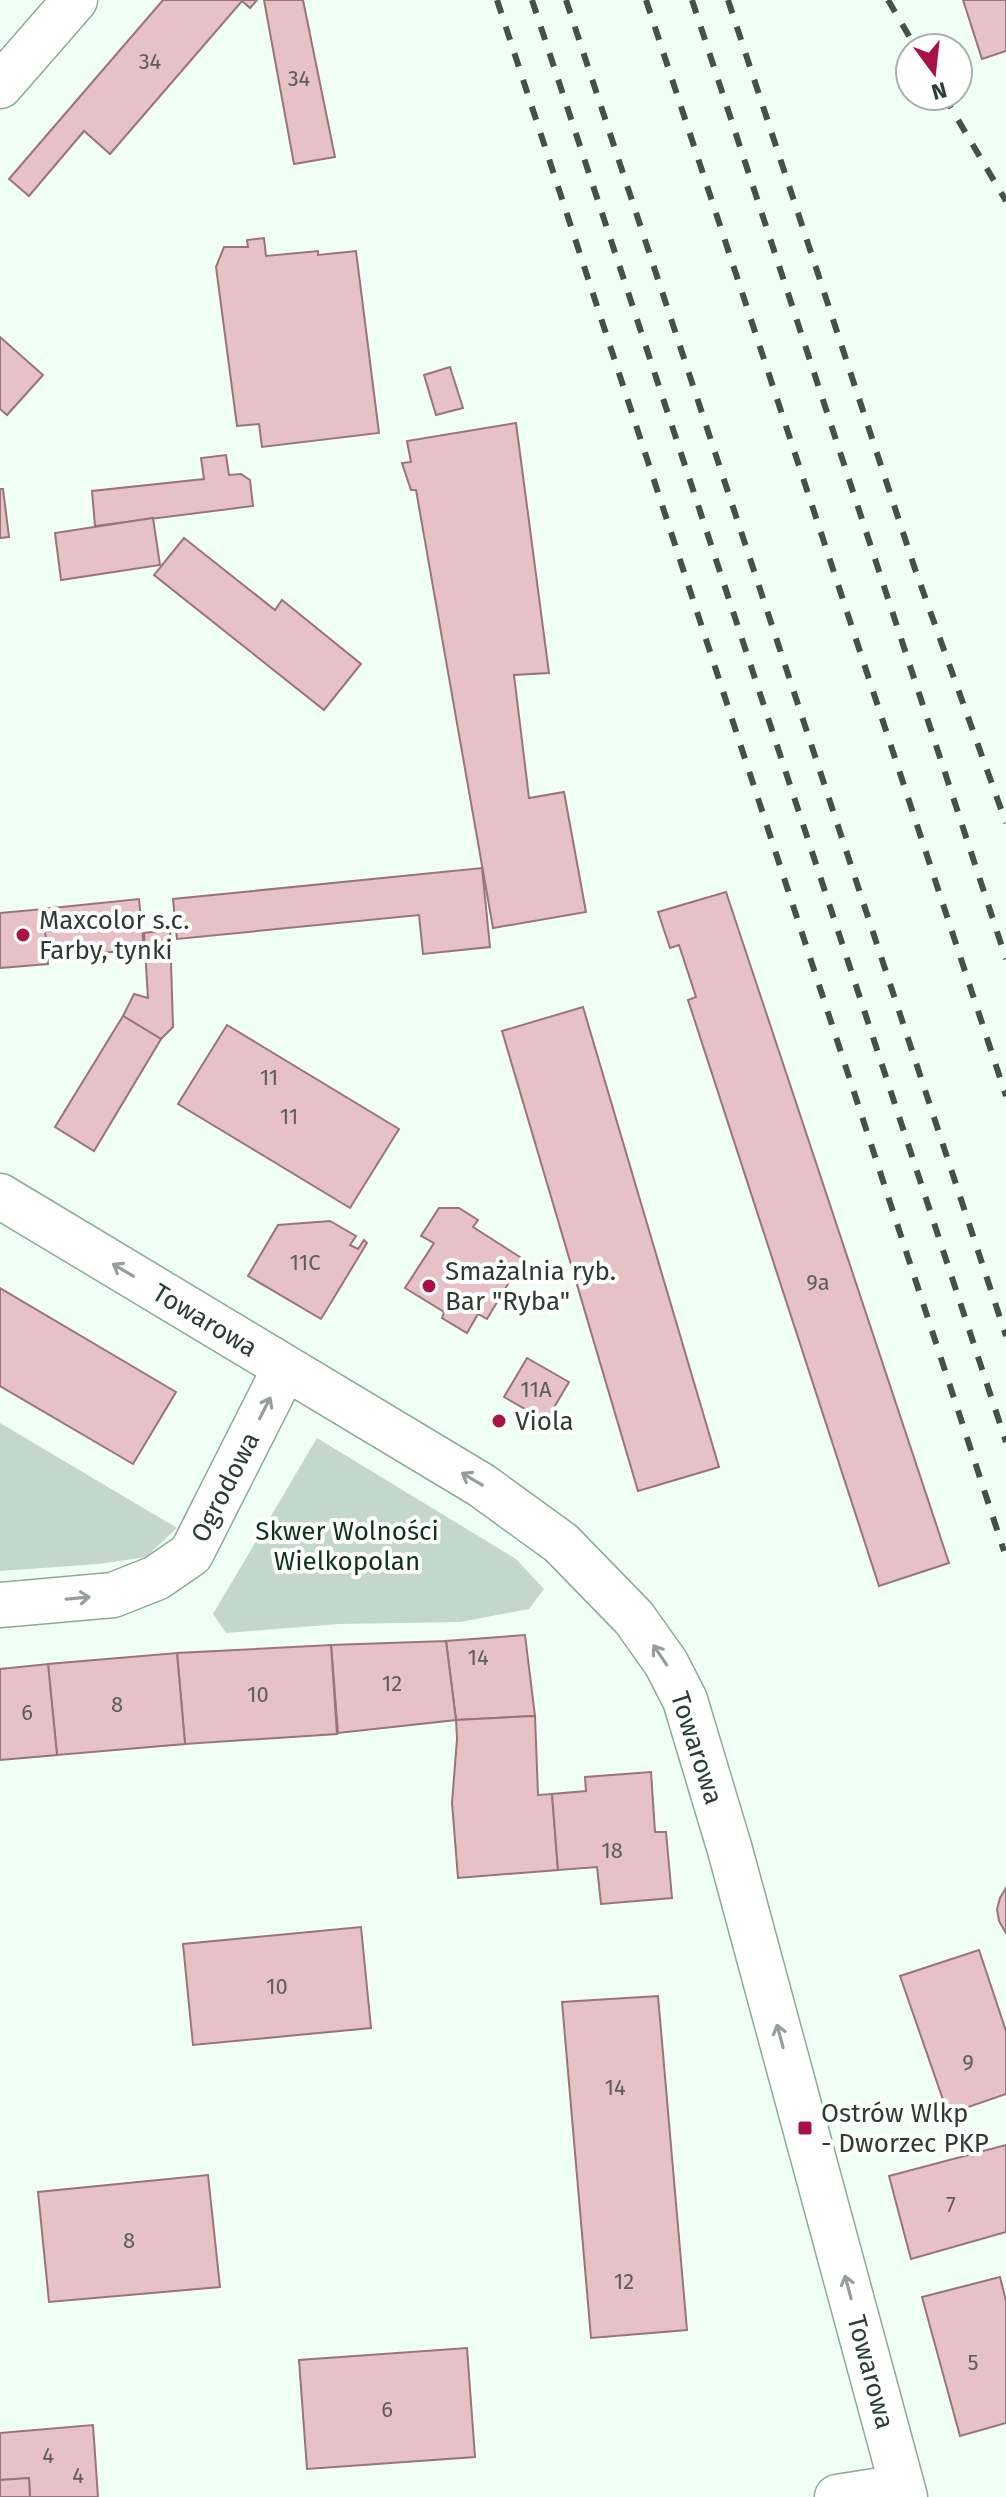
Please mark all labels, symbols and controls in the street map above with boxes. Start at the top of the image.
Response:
north arrow [894,32,974,112]
house number: 34 [139,48,162,75]
house number: 34 [288,65,311,92]
text: N [929,76,950,106]
place label: Maxcolor s.c. Farby, tynki [39,905,190,966]
marker: Maxcolor s.c. Farby, tynki [14,926,32,944]
house number: 11 [260,1064,278,1091]
house number: 11 [280,1103,298,1130]
house number: 11C [289,1249,321,1276]
place label: Smażalnia ryb. Bar "Ryba" [445,1256,616,1317]
one-way arrow [112,1262,134,1278]
house number: 9a [806,1269,830,1296]
street label: Towarowa [147,1277,263,1364]
marker: Smażalnia ryb. Bar "Ryba" [420,1277,438,1295]
house number: 11A [520,1376,552,1403]
one-way arrow [258,1396,273,1420]
place label: Viola [515,1406,574,1437]
marker: Viola [490,1412,508,1430]
street label: Ogrodowa [185,1427,266,1547]
one-way arrow [461,1471,484,1487]
park label: Skwer Wolności Wielkopolan [255,1516,439,1577]
one-way arrow [64,1590,91,1605]
house number: 14 [467,1644,489,1671]
one-way arrow [652,1645,668,1667]
house number: 12 [382,1670,402,1697]
house number: 10 [247,1681,269,1708]
street label: Towarowa [664,1688,729,1808]
house number: 8 [111,1691,123,1718]
house number: 6 [21,1699,33,1726]
house number: 18 [601,1837,623,1864]
house number: 10 [266,1973,288,2000]
one-way arrow [772,2023,787,2049]
house number: 9 [962,2049,974,2076]
house number: 14 [604,2074,626,2101]
place label: Ostrów Wlkp - Dworzec PKP [821,2098,989,2159]
marker: Ostrów Wlkp - Dworzec PKP [796,2119,814,2137]
house number: 7 [946,2191,956,2218]
house number: 8 [123,2227,135,2254]
house number: 12 [614,2268,634,2295]
one-way arrow [839,2274,854,2300]
street label: Towarowa [840,2312,901,2432]
house number: 5 [967,2349,979,2376]
house number: 6 [381,2396,393,2423]
house number: 4 [42,2442,54,2469]
house number: 4 [72,2462,84,2489]

